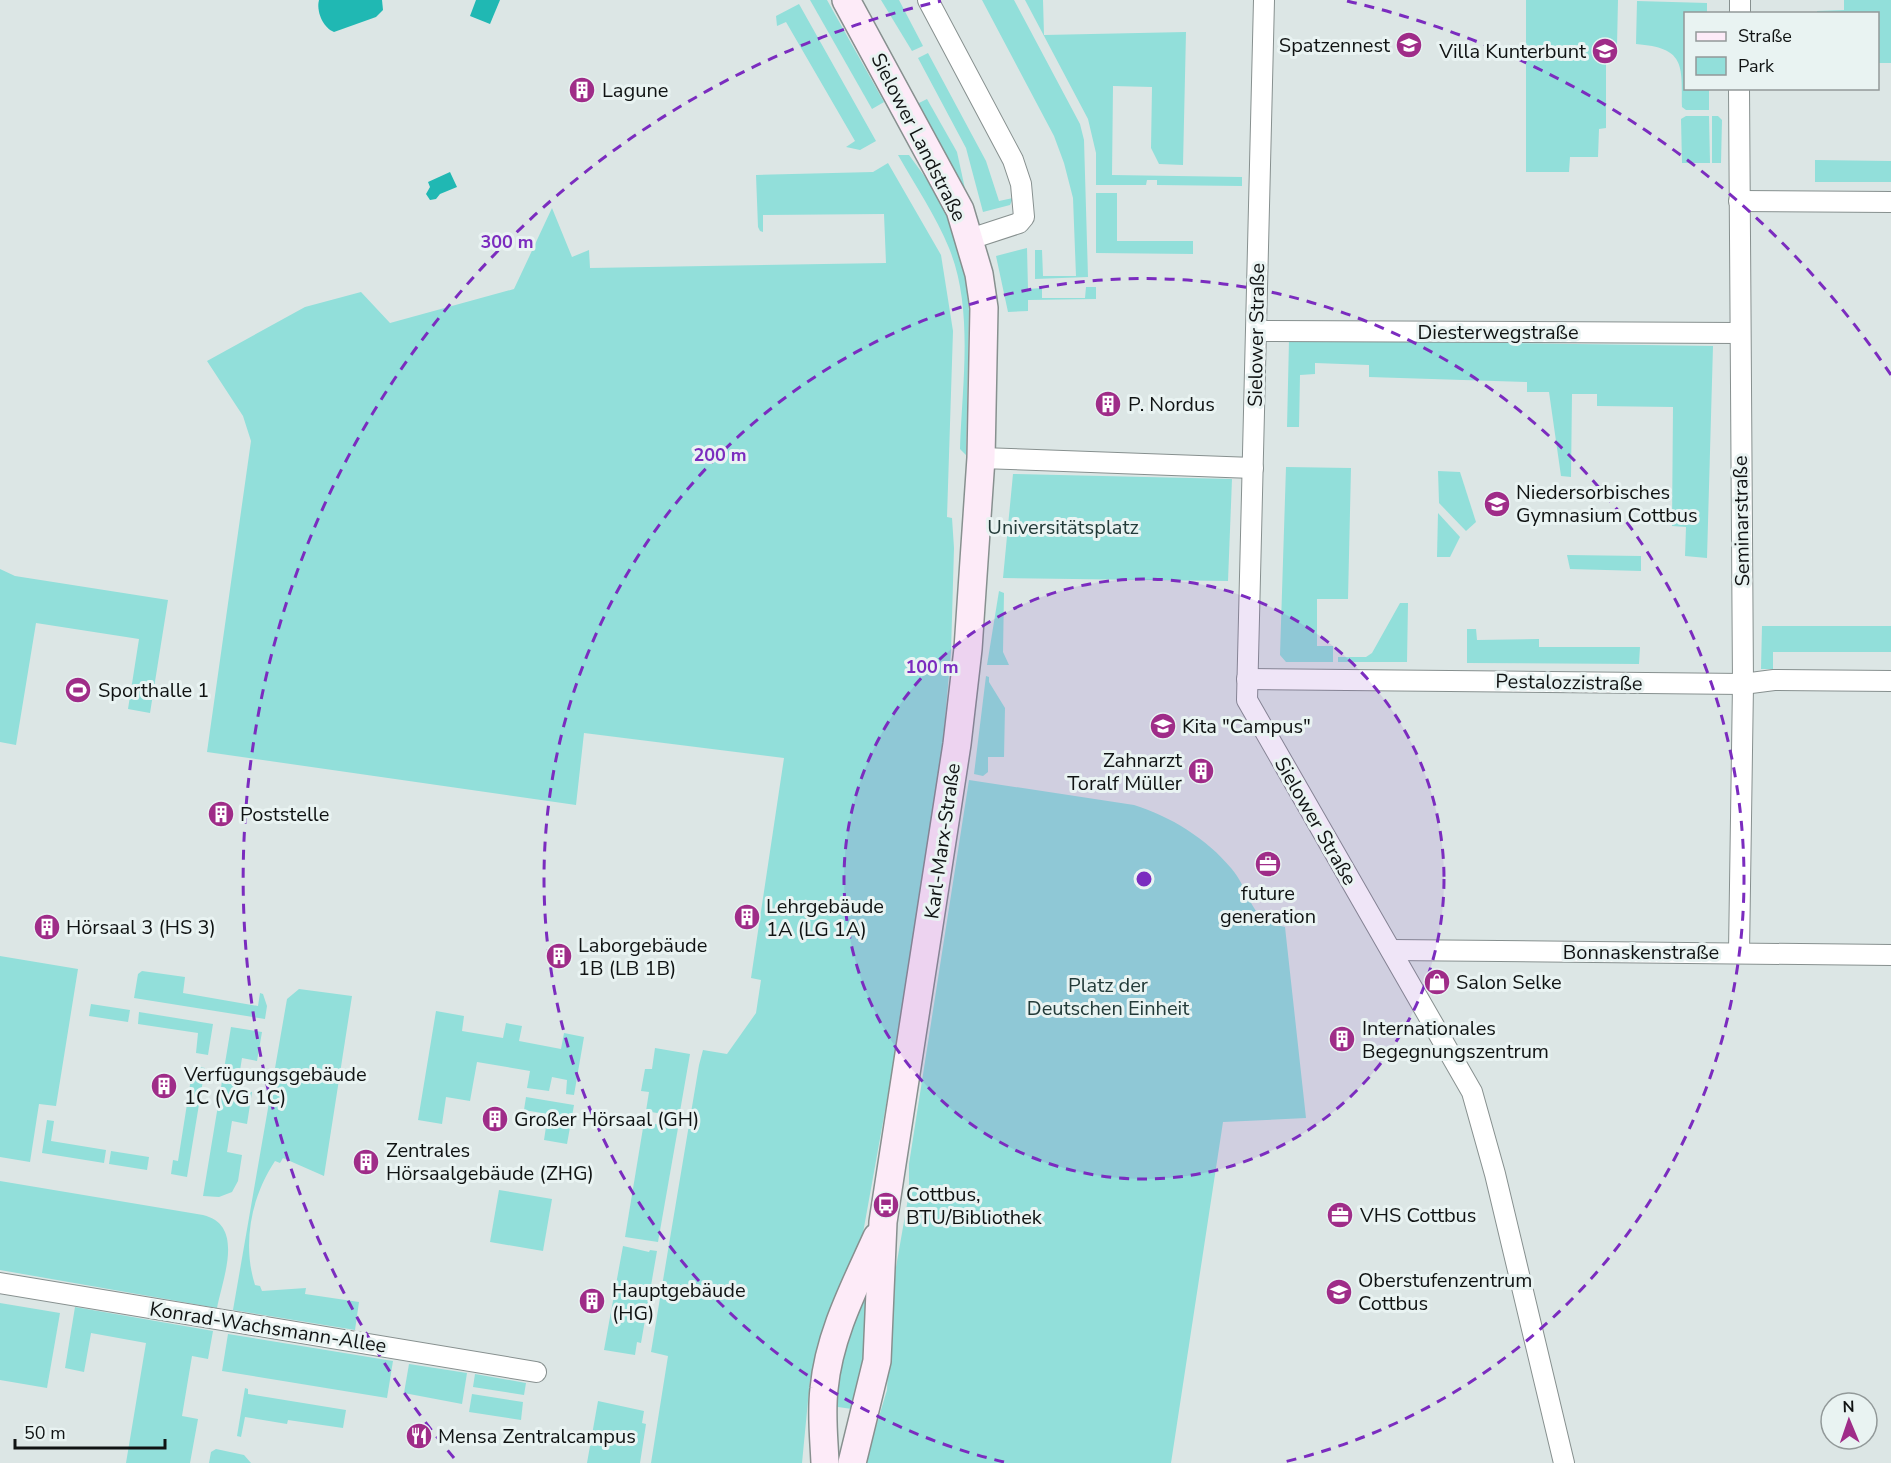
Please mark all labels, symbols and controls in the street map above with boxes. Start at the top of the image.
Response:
legend [1684,12,1879,90]
text: Straße [1738,24,1792,48]
school or university icon: Spatzennest [1394,30,1424,60]
place label: Spatzennest [1279,32,1391,59]
school or university icon: Villa Kunterbunt [1590,36,1620,66]
place label: Villa Kunterbunt [1438,38,1587,65]
street label: Sielower Landstraße [864,48,973,226]
text: Park [1738,54,1775,78]
building icon: Lagune [567,75,597,105]
place label: Lagune [602,77,668,104]
text: 300 m [480,230,534,254]
street label: Sielower Straße [1242,263,1271,407]
street label: Diesterwegstraße [1417,319,1579,346]
building icon: P. Nordus [1093,389,1123,419]
place label: P. Nordus [1128,391,1215,418]
text: 200 m [693,443,747,467]
street label: Seminarstraße [1727,455,1756,587]
place label: Niedersorbisches Gymnasium Cottbus [1516,479,1698,529]
school or university icon: Niedersorbisches Gymnasium Cottbus [1482,489,1512,519]
park label: Universitätsplatz [987,514,1139,541]
text: 100 m [905,655,959,679]
street label: Pestalozzistraße [1495,668,1643,697]
sports icon: Sporthalle 1 [63,675,93,705]
place label: Sporthalle 1 [98,677,209,704]
school or university icon: Kita "Campus" [1148,711,1178,741]
place label: Kita "Campus" [1182,713,1311,740]
place label: Zahnarzt Toralf Müller [1067,747,1183,797]
street label: Sielower Straße [1268,752,1363,890]
building icon: Zahnarzt Toralf Müller [1186,756,1216,786]
street label: Karl-Marx-Straße [918,761,967,921]
building icon: Poststelle [206,799,236,829]
place label: Poststelle [240,801,329,828]
office icon: future generation [1253,849,1283,879]
centre of rings [1134,869,1154,889]
place label: future generation [1220,880,1316,930]
place label: Lehrgebäude 1A (LG 1A) [766,893,884,943]
building icon: Lehrgebäude 1A (LG 1A) [732,902,762,932]
building icon: Hörsaal 3 (HS 3) [32,912,62,942]
place label: Hörsaal 3 (HS 3) [66,914,216,941]
place label: Laborgebäude 1B (LB 1B) [578,932,707,982]
street label: Bonnaskenstraße [1563,939,1719,966]
building icon: Laborgebäude 1B (LB 1B) [544,941,574,971]
shop icon: Salon Selke [1422,967,1452,997]
place label: Salon Selke [1456,969,1562,996]
park label: Platz der Deutschen Einheit [1027,972,1190,1022]
place label: Internationales Begegnungszentrum [1362,1015,1549,1065]
building icon: Internationales Begegnungszentrum [1327,1024,1357,1054]
place label: Verfügungsgebäude 1C (VG 1C) [183,1061,367,1111]
building icon: Verfügungsgebäude 1C (VG 1C) [149,1071,179,1101]
building icon: Großer Hörsaal (GH) [480,1104,510,1134]
place label: Großer Hörsaal (GH) [514,1106,699,1133]
place label: Zentrales Hörsaalgebäude (ZHG) [386,1137,594,1187]
building icon: Zentrales Hörsaalgebäude (ZHG) [351,1147,381,1177]
place label: Cottbus, BTU/Bibliothek [906,1181,1043,1231]
bus stop icon: Cottbus, BTU/Bibliothek [871,1190,901,1220]
office icon: VHS Cottbus [1325,1200,1355,1230]
place label: VHS Cottbus [1359,1202,1476,1229]
place label: Oberstufenzentrum Cottbus [1358,1267,1532,1317]
place label: Hauptgebäude (HG) [612,1277,746,1327]
school or university icon: Oberstufenzentrum Cottbus [1324,1277,1354,1307]
building icon: Hauptgebäude (HG) [577,1286,607,1316]
street label: Konrad-Wachsmann-Allee [148,1295,388,1360]
north arrow [1819,1391,1879,1451]
text: N [1842,1396,1855,1418]
scale bar [15,1412,165,1450]
text: 50 m [24,1421,66,1445]
restaurant icon: Mensa Zentralcampus [404,1421,434,1451]
place label: Mensa Zentralcampus [438,1423,636,1450]

